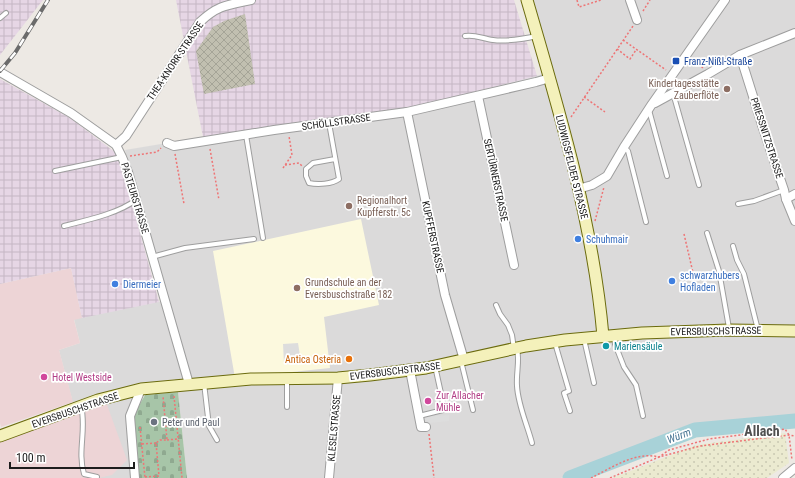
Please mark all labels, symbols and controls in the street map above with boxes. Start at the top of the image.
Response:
street label: THEA-KNORR-STRASSE [145,20,205,102]
marker: Franz-Nißl-Straße [671,56,681,66]
place label: Franz-Nißl-Straße [684,56,753,67]
place label: Kindertagesstätte Zauberflöte [649,78,719,101]
marker: Kindertagesstätte Zauberflöte [722,84,732,94]
street label: PRIESSNITZSTRASSE [749,96,785,180]
street label: SCHÖLLSTRASSE [301,111,371,132]
street label: LUDWIGSFELDER STRASSE [554,114,590,220]
street label: SERTÜRNERSTRASSE [482,137,511,222]
street label: PASTEURSTRASSE [119,161,151,235]
place label: Regionalhort Kupfferstr. 5c [357,195,411,218]
street label: KUPFFERSTRASSE [420,200,446,274]
marker: Regionalhort Kupfferstr. 5c [344,201,354,211]
marker: Schuhmair [573,234,583,244]
place label: Schuhmair [586,234,628,245]
place label: schwarzhubers Hofladen [680,270,740,293]
marker: schwarzhubers Hofladen [667,276,677,286]
place label: Grundschule an der Eversbuschstraße 182 [305,277,392,300]
marker: Diermeier [110,279,120,289]
place label: Diermeier [123,279,161,290]
marker: Grundschule an der Eversbuschstraße 182 [292,283,302,293]
street label: EVERSBUSCHSTRASSE [670,325,762,337]
marker: Mariensäule [601,341,611,351]
place label: Mariensäule [614,341,663,352]
place label: Antica Osteria [285,354,341,365]
marker: Antica Osteria [344,354,354,364]
street label: EVERSBUSCHSTRASSE [349,360,441,382]
marker: Hotel Westside [39,372,49,382]
place label: Hotel Westside [52,372,112,383]
street label: EVERSBUSCHSTRASSE [30,390,120,430]
place label: Zur Allacher Mühle [436,390,484,413]
street label: KLESELSTRASSE [326,394,342,462]
marker: Zur Allacher Mühle [423,396,433,406]
marker: Peter und Paul [149,417,159,427]
place label: Peter und Paul [162,417,220,428]
district label: Allach [744,423,780,439]
water label: Würm [665,426,693,446]
scale bar [10,444,134,470]
text: 100 m [16,451,46,465]

